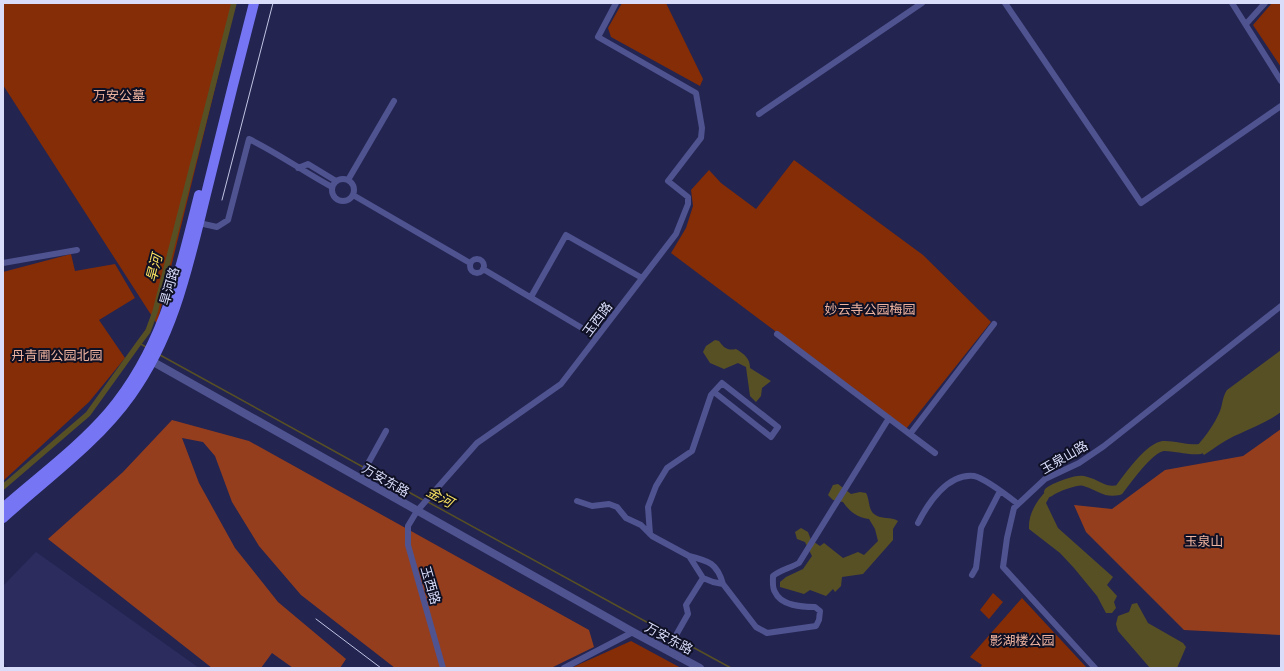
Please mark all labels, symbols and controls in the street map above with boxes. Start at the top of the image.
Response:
park label: 万安公墓 [93,87,145,103]
water label: 旱河 [142,249,167,284]
street label: 旱河路 [156,265,182,307]
street label: 玉西路 [579,299,615,339]
park label: 妙云寺公园梅园 [824,301,916,317]
park label: 丹青圃公园北园 [11,347,103,363]
street label: 玉泉山路 [1037,437,1091,477]
street label: 万安东路 [359,460,413,500]
water label: 金河 [423,482,459,513]
park label: 玉泉山 [1184,533,1224,549]
street label: 玉西路 [418,564,444,606]
street label: 万安东路 [642,619,696,657]
park label: 影湖楼公园 [989,632,1055,648]

